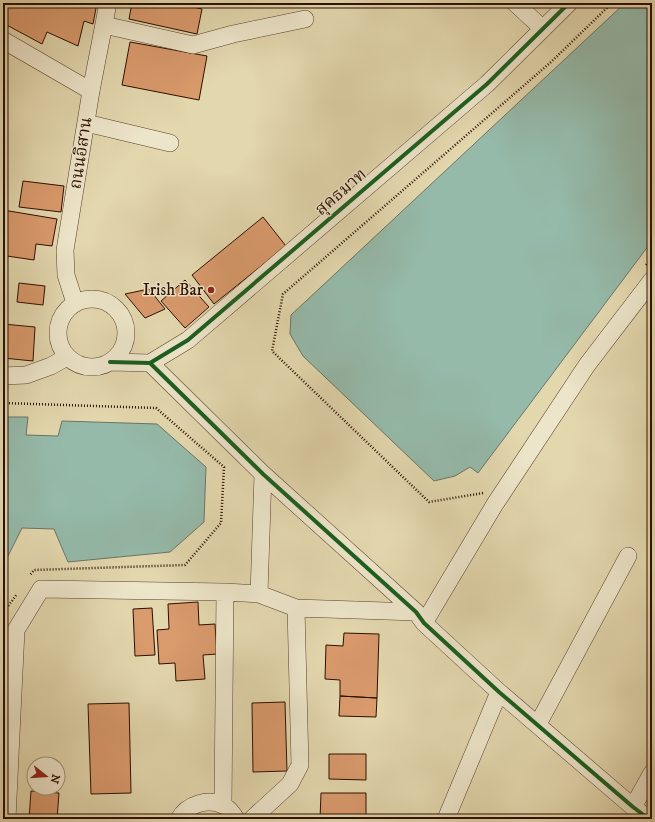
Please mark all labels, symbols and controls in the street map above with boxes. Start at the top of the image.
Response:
street label: ถนนอิสาน [64,115,98,191]
street label: สุคธมาท [311,164,371,220]
place label: Irish Bar [143,279,204,301]
marker: Irish Bar [206,285,216,295]
north arrow [26,756,66,796]
text: N [47,772,63,785]

